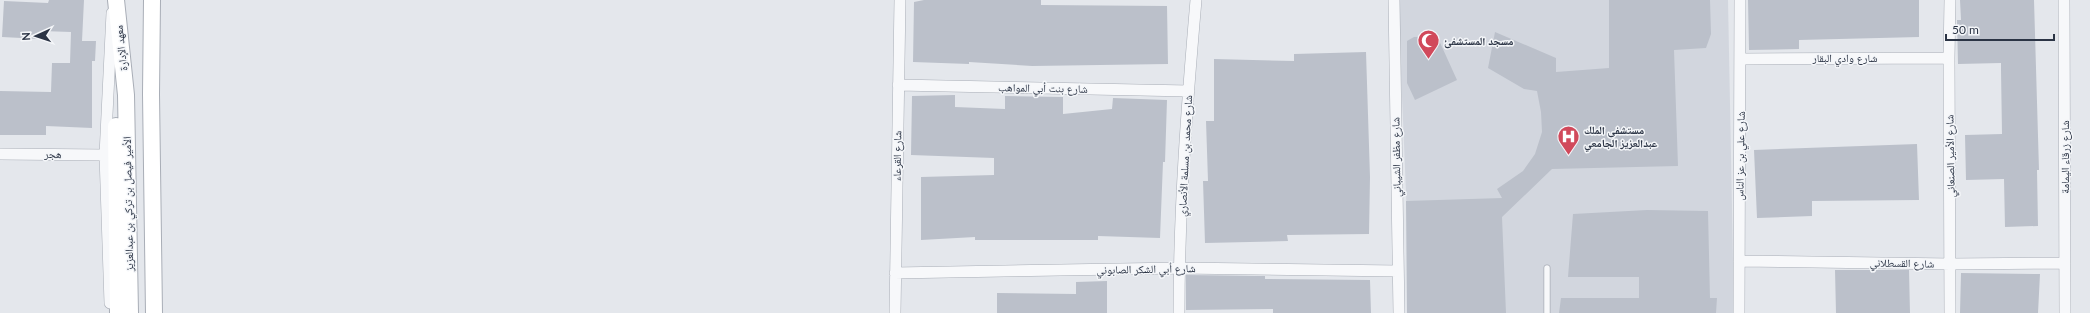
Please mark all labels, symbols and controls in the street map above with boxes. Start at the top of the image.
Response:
north arrow [16,16,56,56]
scale bar [1946,16,2054,42]
text: 50 m [1952,22,1979,37]
street label: معهد الإدارة [112,24,130,72]
mosque icon: مسجد المستشفئ [1415,28,1441,61]
text: N [19,32,32,41]
place label: مسجد المستشفئ [1444,34,1514,49]
street label: شارع وادي البقار [1811,51,1878,67]
street label: شارع بنت أبي المواهب [998,80,1088,98]
street label: شارع محمد بن مسلمة الأنصاري [1175,95,1197,217]
street label: شارع علي بن عز الناس [1732,111,1750,201]
street label: شارع الأمير الصنعاني [1942,114,1960,198]
street label: شارع مظفر الشيباني [1388,117,1405,197]
street label: شارع زرقاء اليمامة [2058,120,2072,194]
hospital icon: مستشفى الملك عبدالعزيز الجامعي [1555,123,1581,156]
place label: مستشفى الملك عبدالعزيز الجامعي [1584,123,1658,152]
street label: شارع القرعاء [890,131,904,181]
street label: الأمير فيصل بن تركي بن عبدالعزيز [120,136,138,273]
street label: هجر [43,147,62,160]
street label: شارع القسطلاني [1870,255,1934,272]
street label: شارع أبي الشكر الصابوني [1096,261,1196,279]

